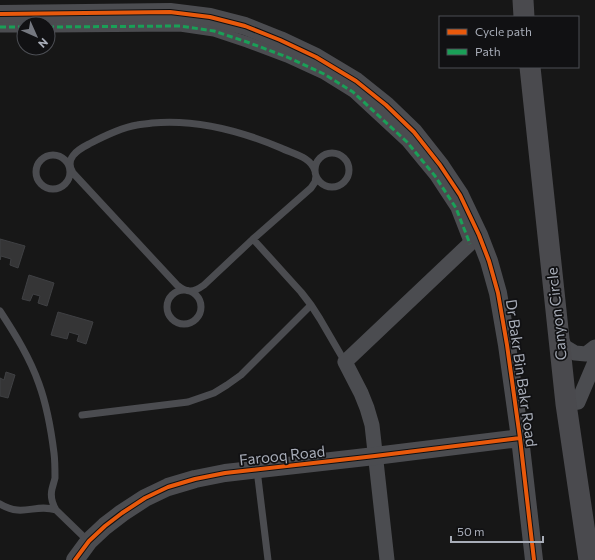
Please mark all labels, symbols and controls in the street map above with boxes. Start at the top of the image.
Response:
north arrow [16,16,56,56]
legend [439,16,579,68]
text: Cycle path [475,24,532,38]
text: N [36,36,51,51]
text: Path [475,44,501,58]
street label: Canyon Circle [542,266,570,361]
street label: Dr Bakr Bin Bakr Road [503,298,541,448]
street label: Farooq Road [238,442,326,468]
scale bar [451,518,543,544]
text: 50 m [457,524,485,538]

